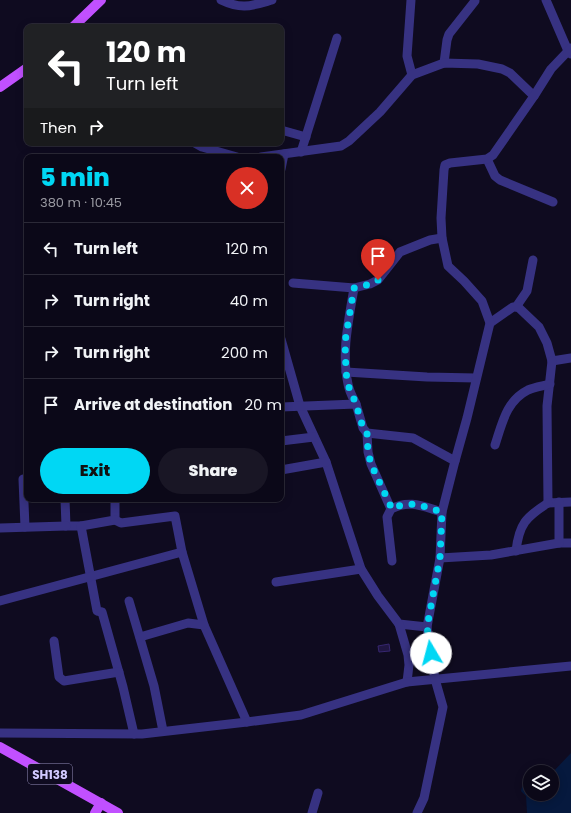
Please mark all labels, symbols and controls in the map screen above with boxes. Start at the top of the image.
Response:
text: 120 m [106,33,186,72]
icon: left [40,40,92,92]
text: Turn left [106,71,178,96]
icon: right [85,116,107,138]
text: Then [40,117,77,138]
text: 5 min [40,161,110,194]
button: close [226,167,268,209]
text: 380 m · 10:45 [40,193,122,212]
icon: left [40,238,62,260]
text: Turn left [74,238,138,259]
text: 120 m [226,238,268,259]
pin [361,239,395,280]
icon: arrive [367,245,389,267]
icon: right [40,290,62,312]
text: Turn right [74,290,150,311]
text: 40 m [230,290,268,311]
icon: right [40,342,62,364]
text: Turn right [74,342,150,363]
text: 200 m [221,342,268,363]
icon: arrive [40,394,62,416]
text: Arrive at destination [74,394,232,415]
text: 20 m [244,394,282,415]
button: Exit [40,448,150,494]
button: Share [158,448,268,494]
position arrow [410,632,452,674]
road number: SH138 [28,764,72,784]
map controls [523,765,559,801]
button: layers [523,765,559,801]

